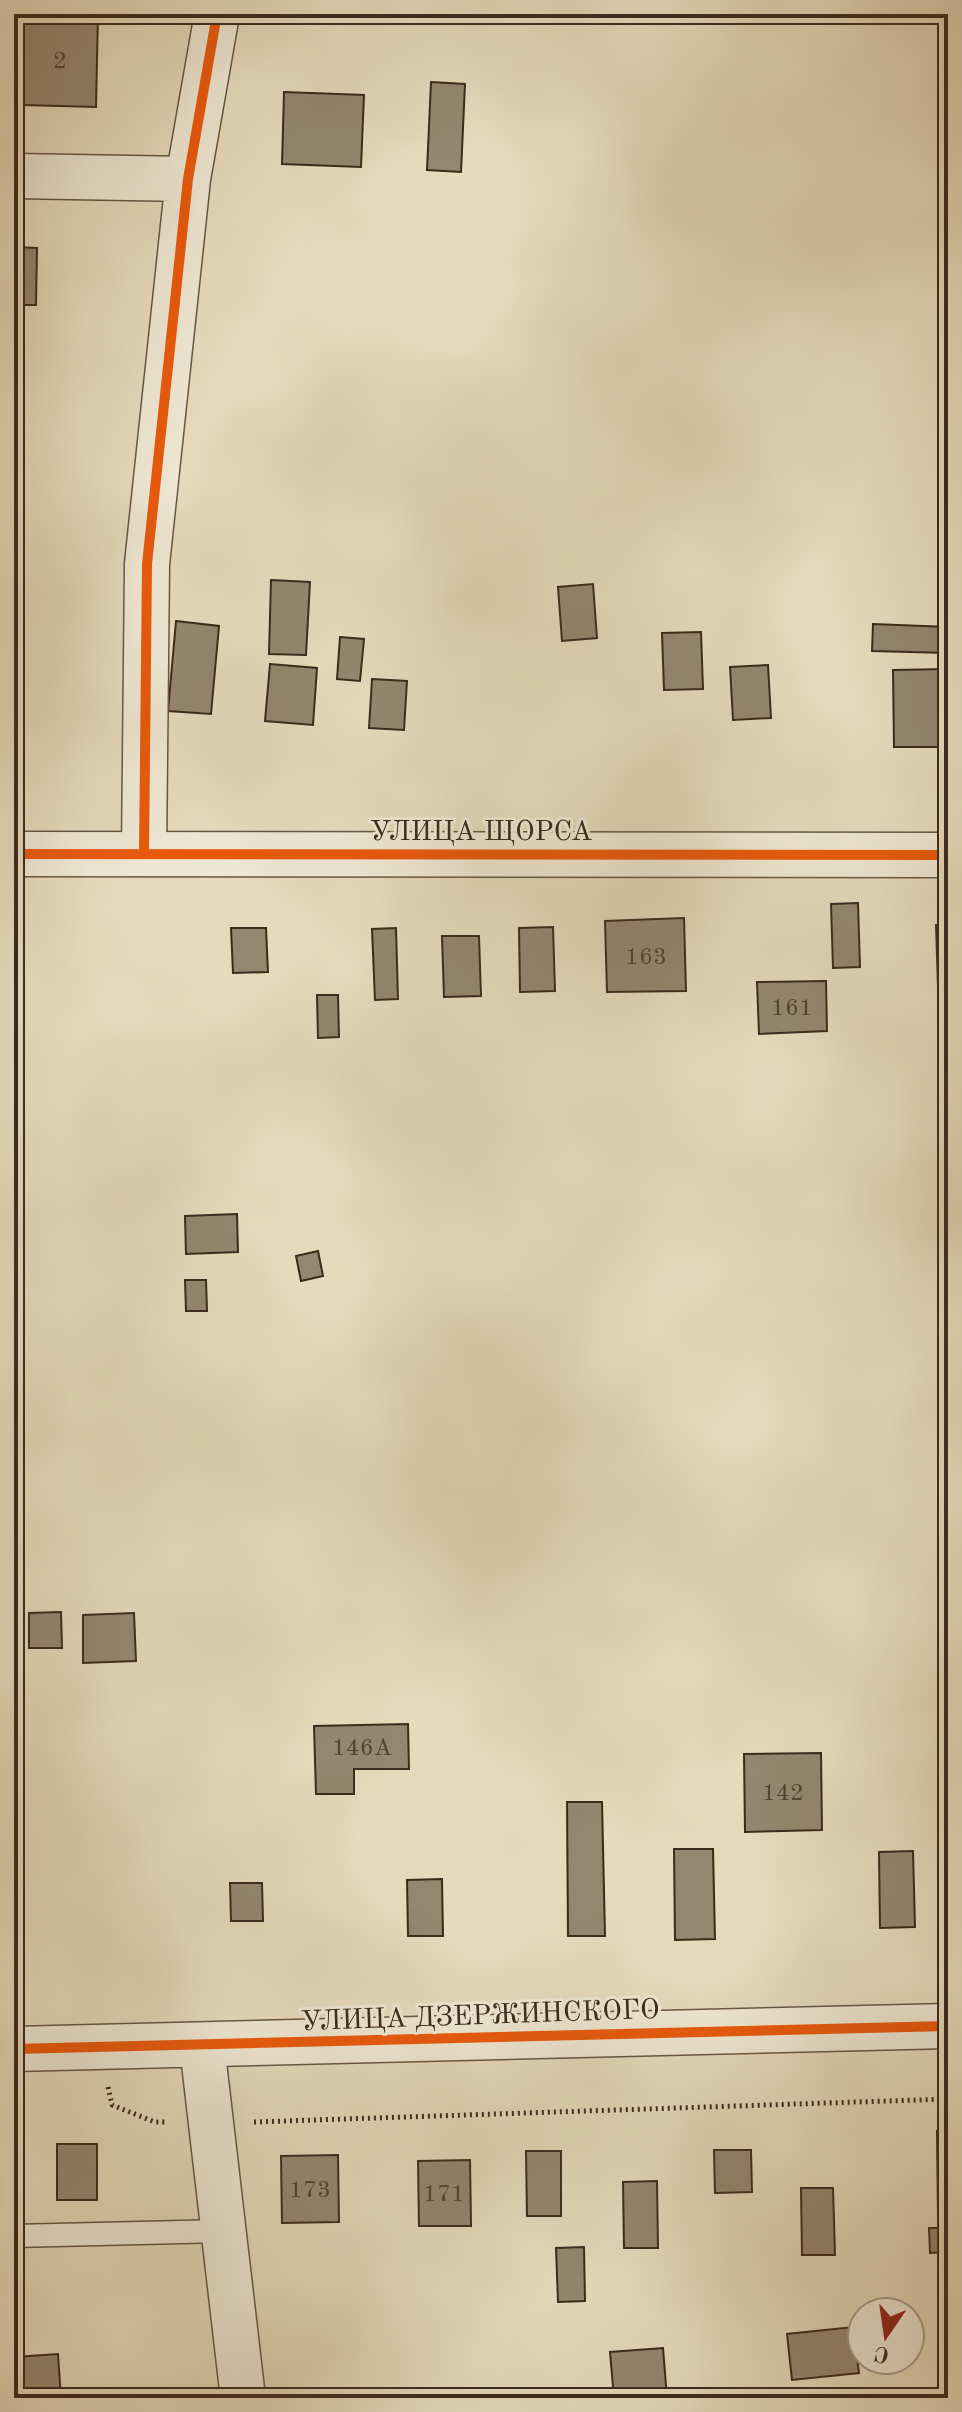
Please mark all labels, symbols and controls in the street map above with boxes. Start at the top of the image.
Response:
house number: 2 [53,50,67,74]
street label: УЛИЦА ЩОРСА [370,819,592,847]
house number: 163 [625,946,667,970]
house number: 161 [771,997,813,1021]
house number: 146А [332,1737,392,1761]
house number: 142 [762,1782,804,1806]
street label: УЛИЦА ДЗЕРЖИНСКОГО [300,1997,660,2037]
house number: 173 [289,2179,331,2203]
house number: 171 [423,2183,465,2207]
north arrow [846,2296,926,2376]
text: С [872,2341,892,2366]

